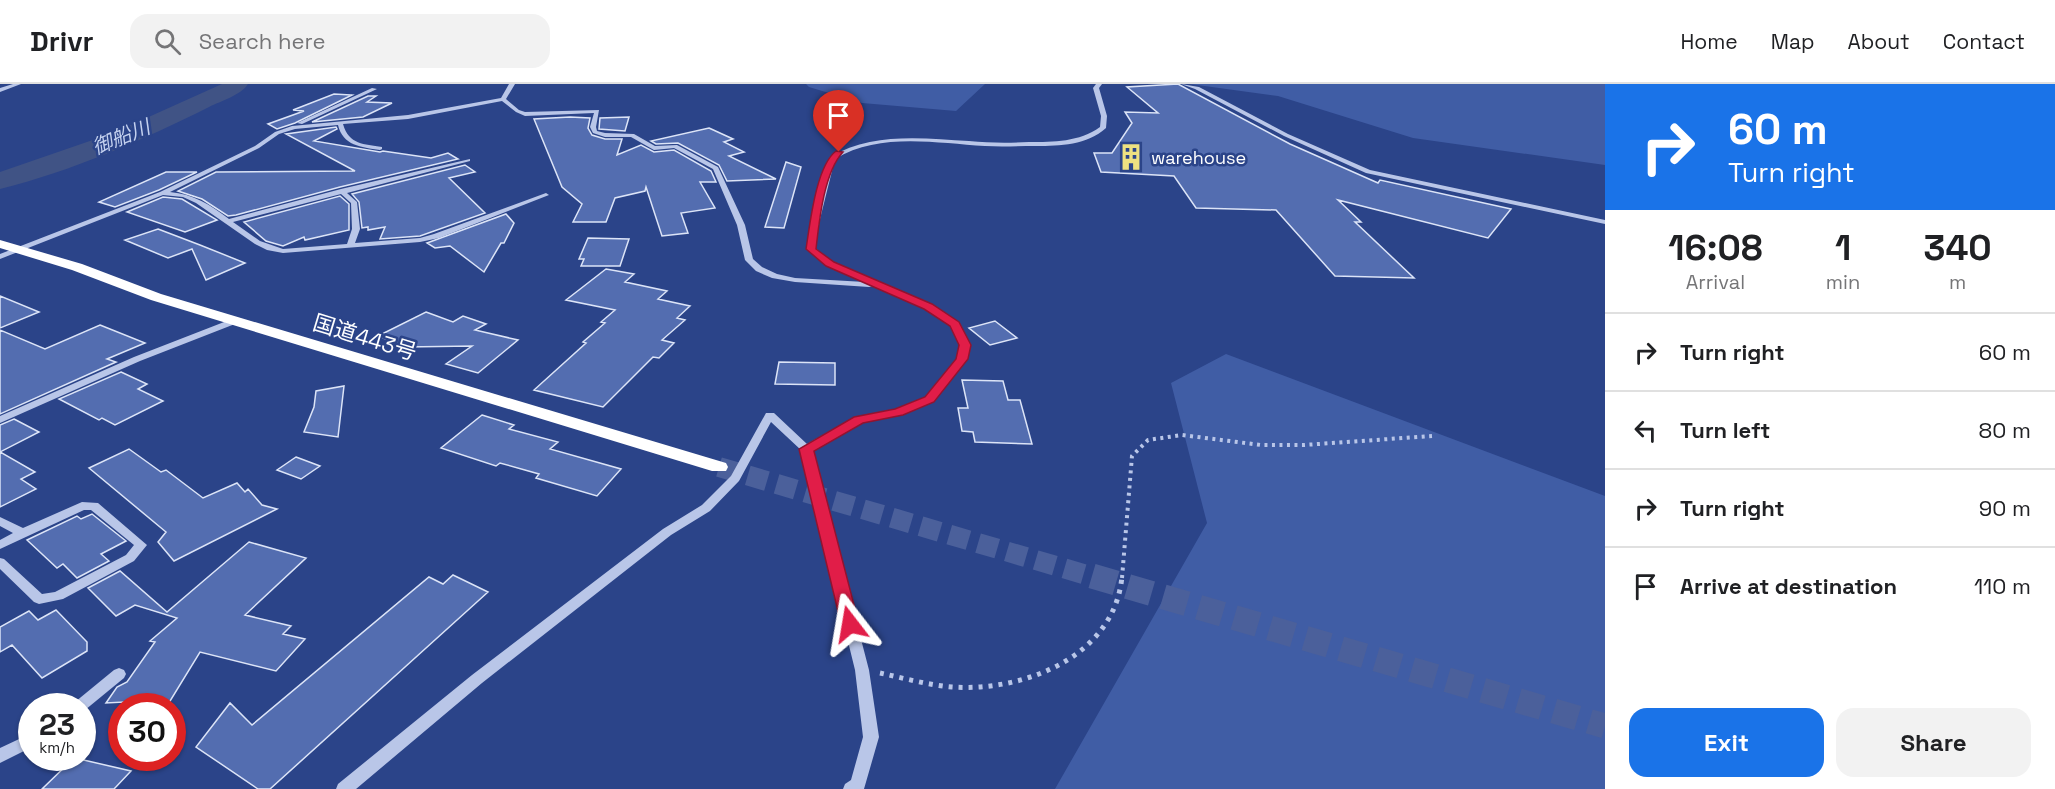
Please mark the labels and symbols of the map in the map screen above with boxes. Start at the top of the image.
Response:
pin [813,90,864,152]
water label: 御船川 [88,113,156,160]
building icon: warehouse [1116,142,1146,172]
place label: warehouse [1151,146,1246,169]
street label: 国道443号 [310,308,420,366]
position arrow [818,592,882,656]
speed limit sign: 30 [108,693,186,771]

